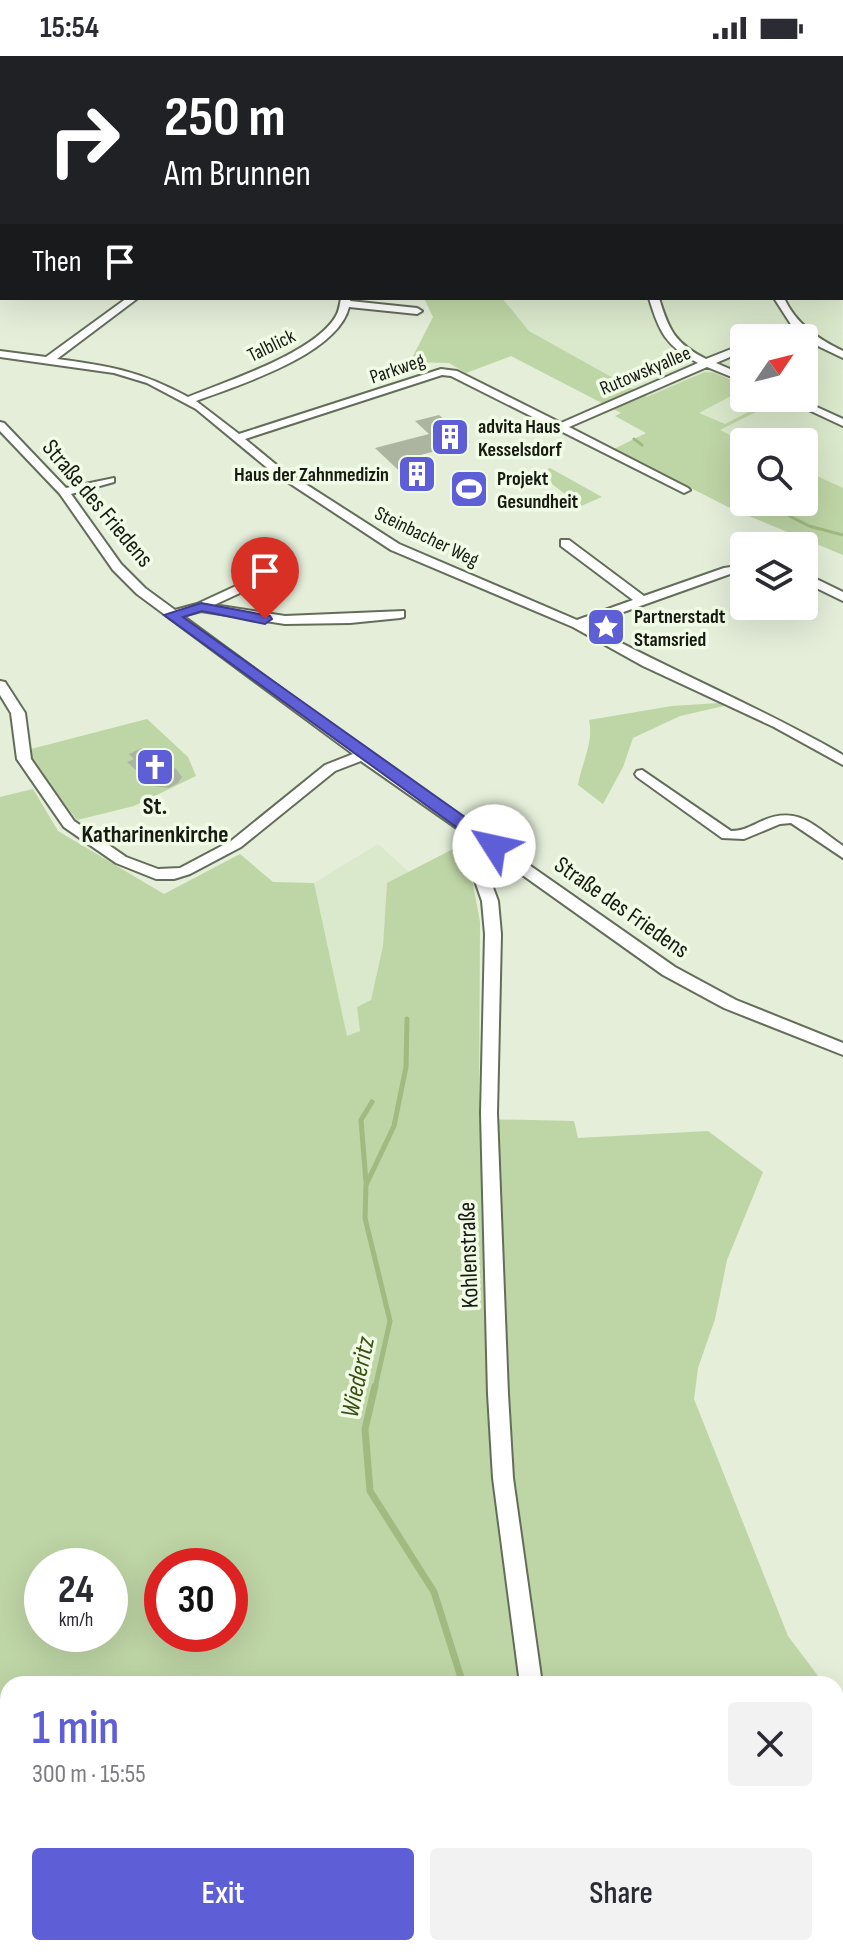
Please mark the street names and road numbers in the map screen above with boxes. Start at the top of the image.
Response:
street label: Talblick [244,324,299,368]
street label: Rutowskyallee [596,341,694,401]
street label: Parkweg [367,348,428,389]
street label: Straße des Friedens [36,434,159,573]
street label: Steinbacher Weg [371,501,483,572]
street label: Straße des Friedens [549,850,695,964]
street label: Kohlenstraße [452,1201,485,1309]

